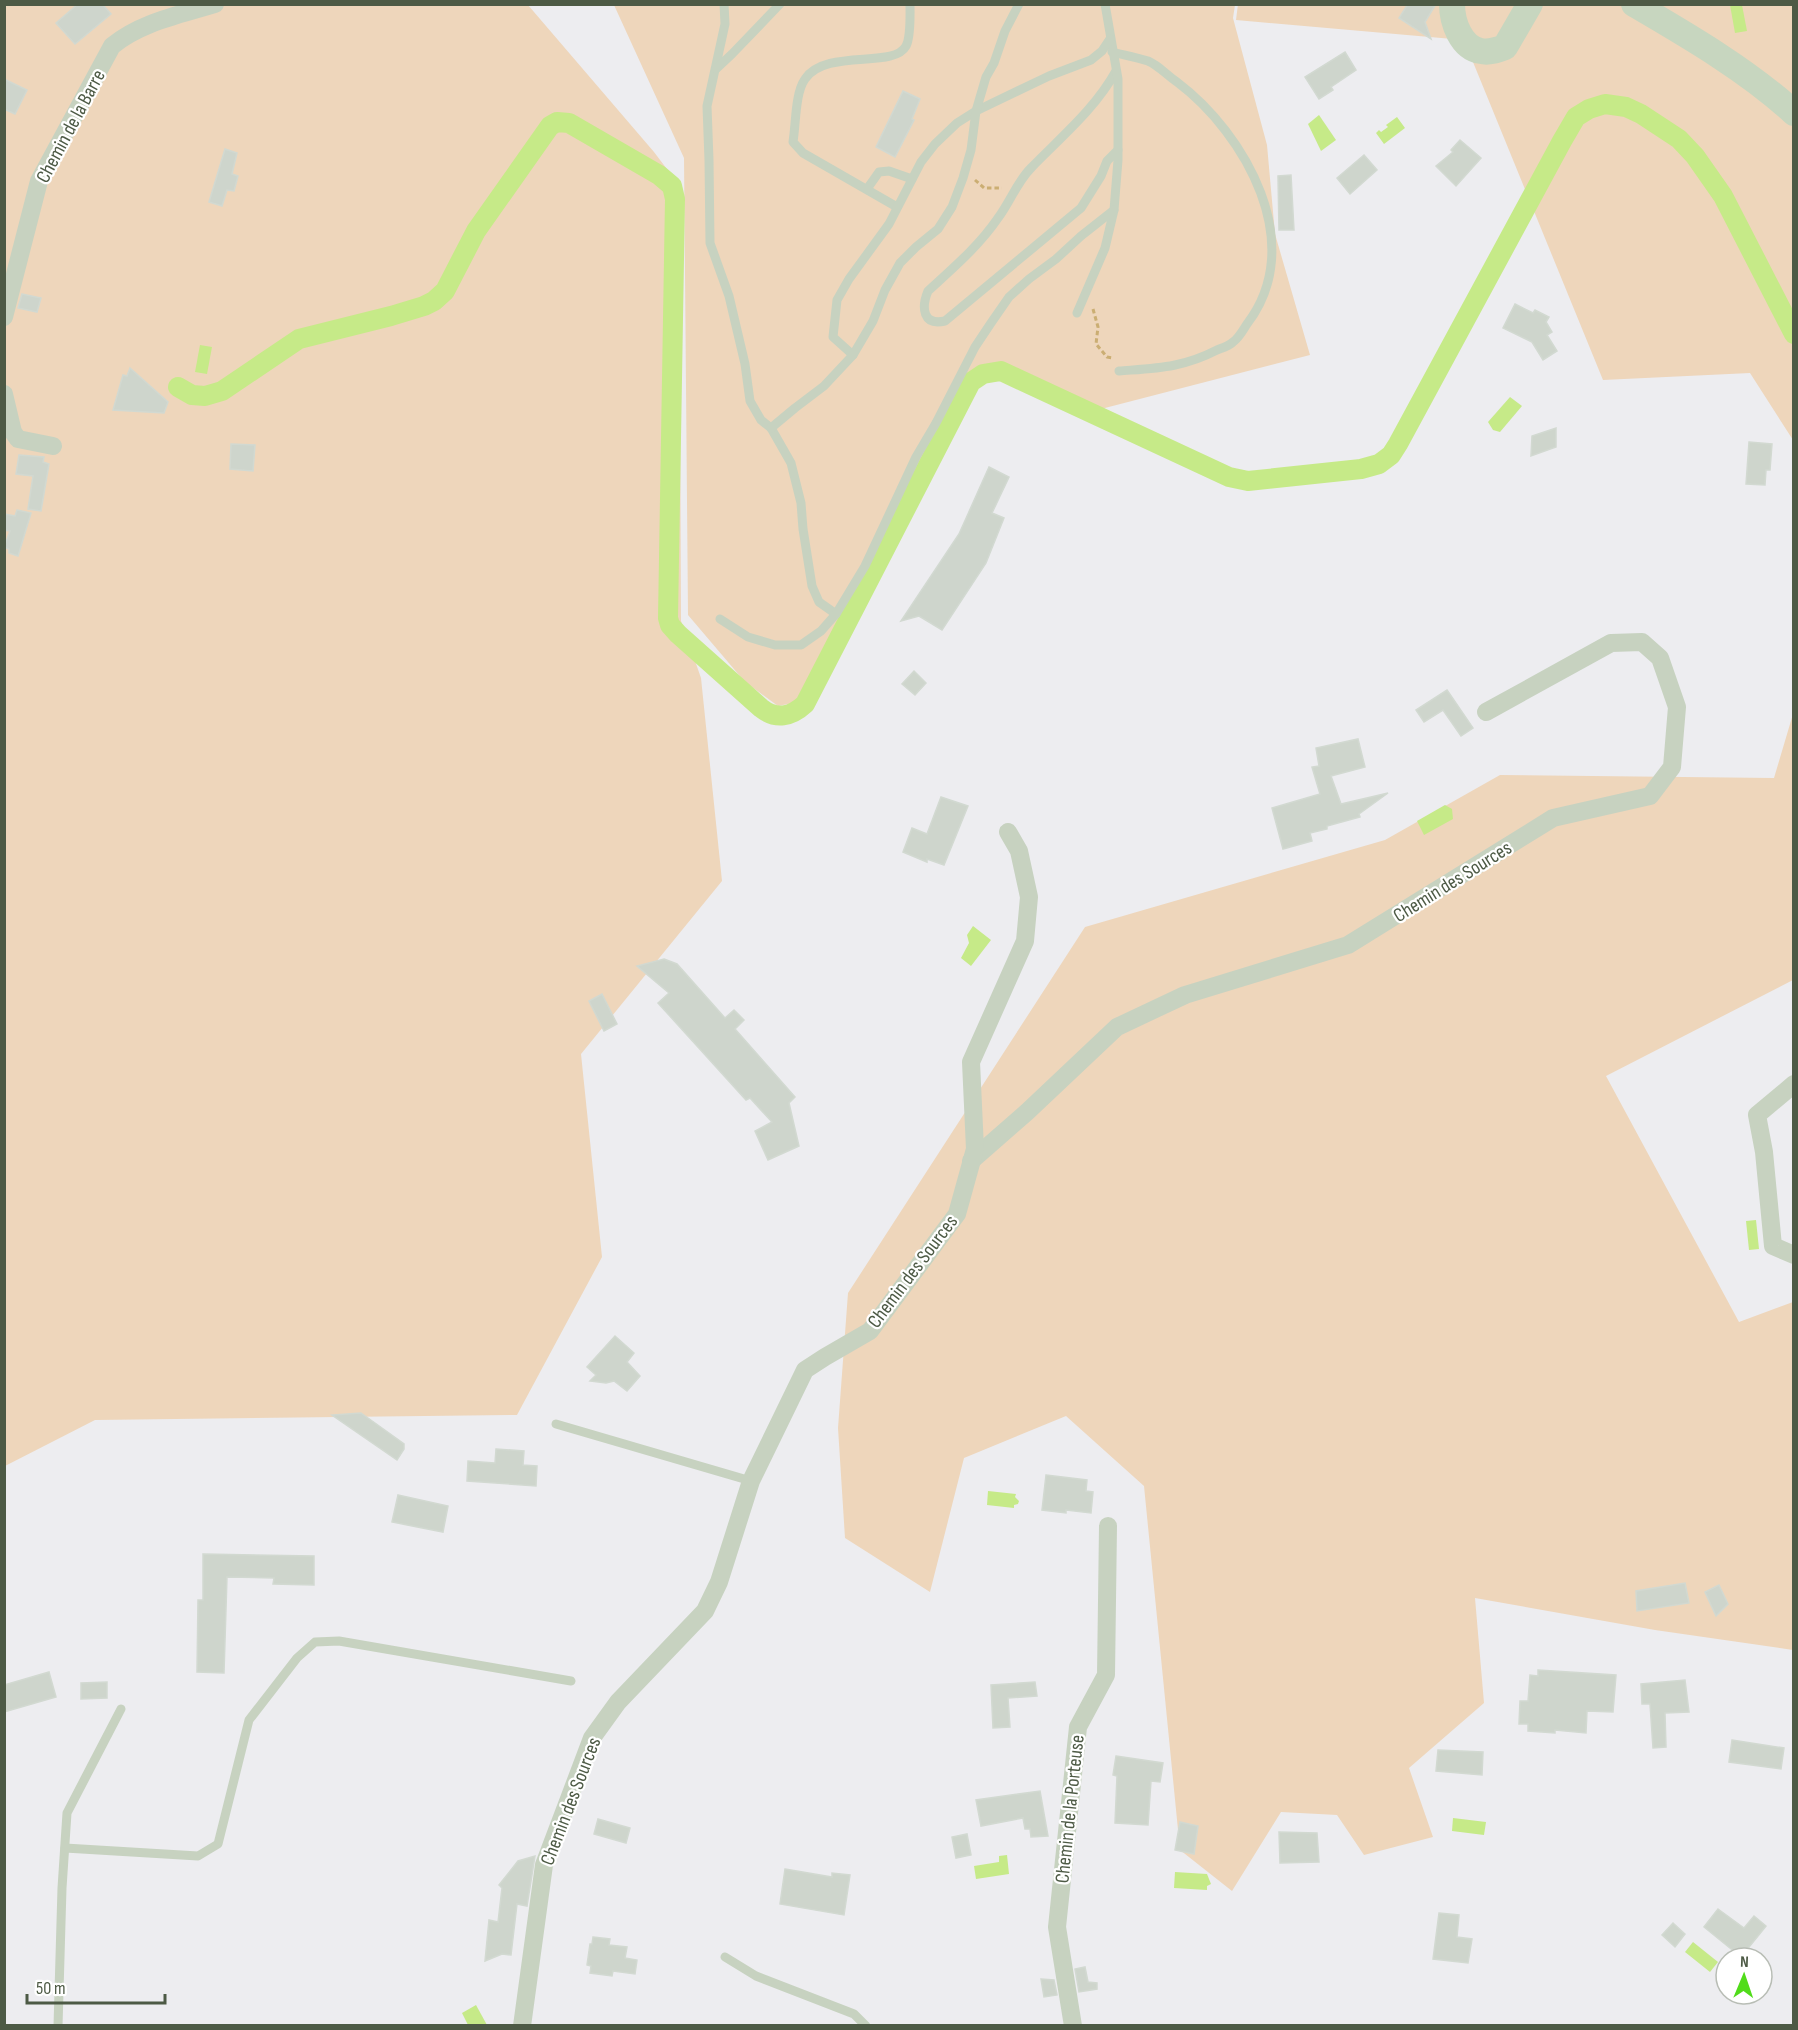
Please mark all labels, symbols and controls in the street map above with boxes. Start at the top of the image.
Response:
street label: Chemin de la Barre [31,66,111,187]
street label: Chemin des Sources [1389,836,1516,928]
street label: Chemin des Sources [863,1210,963,1333]
street label: Chemin des Sources [536,1734,606,1869]
street label: Chemin de la Porteuse [1050,1734,1090,1884]
north arrow [1714,1946,1774,2006]
text: N [1740,1953,1749,1972]
scale bar [27,1967,165,2005]
text: 50 m [36,1978,66,1999]

